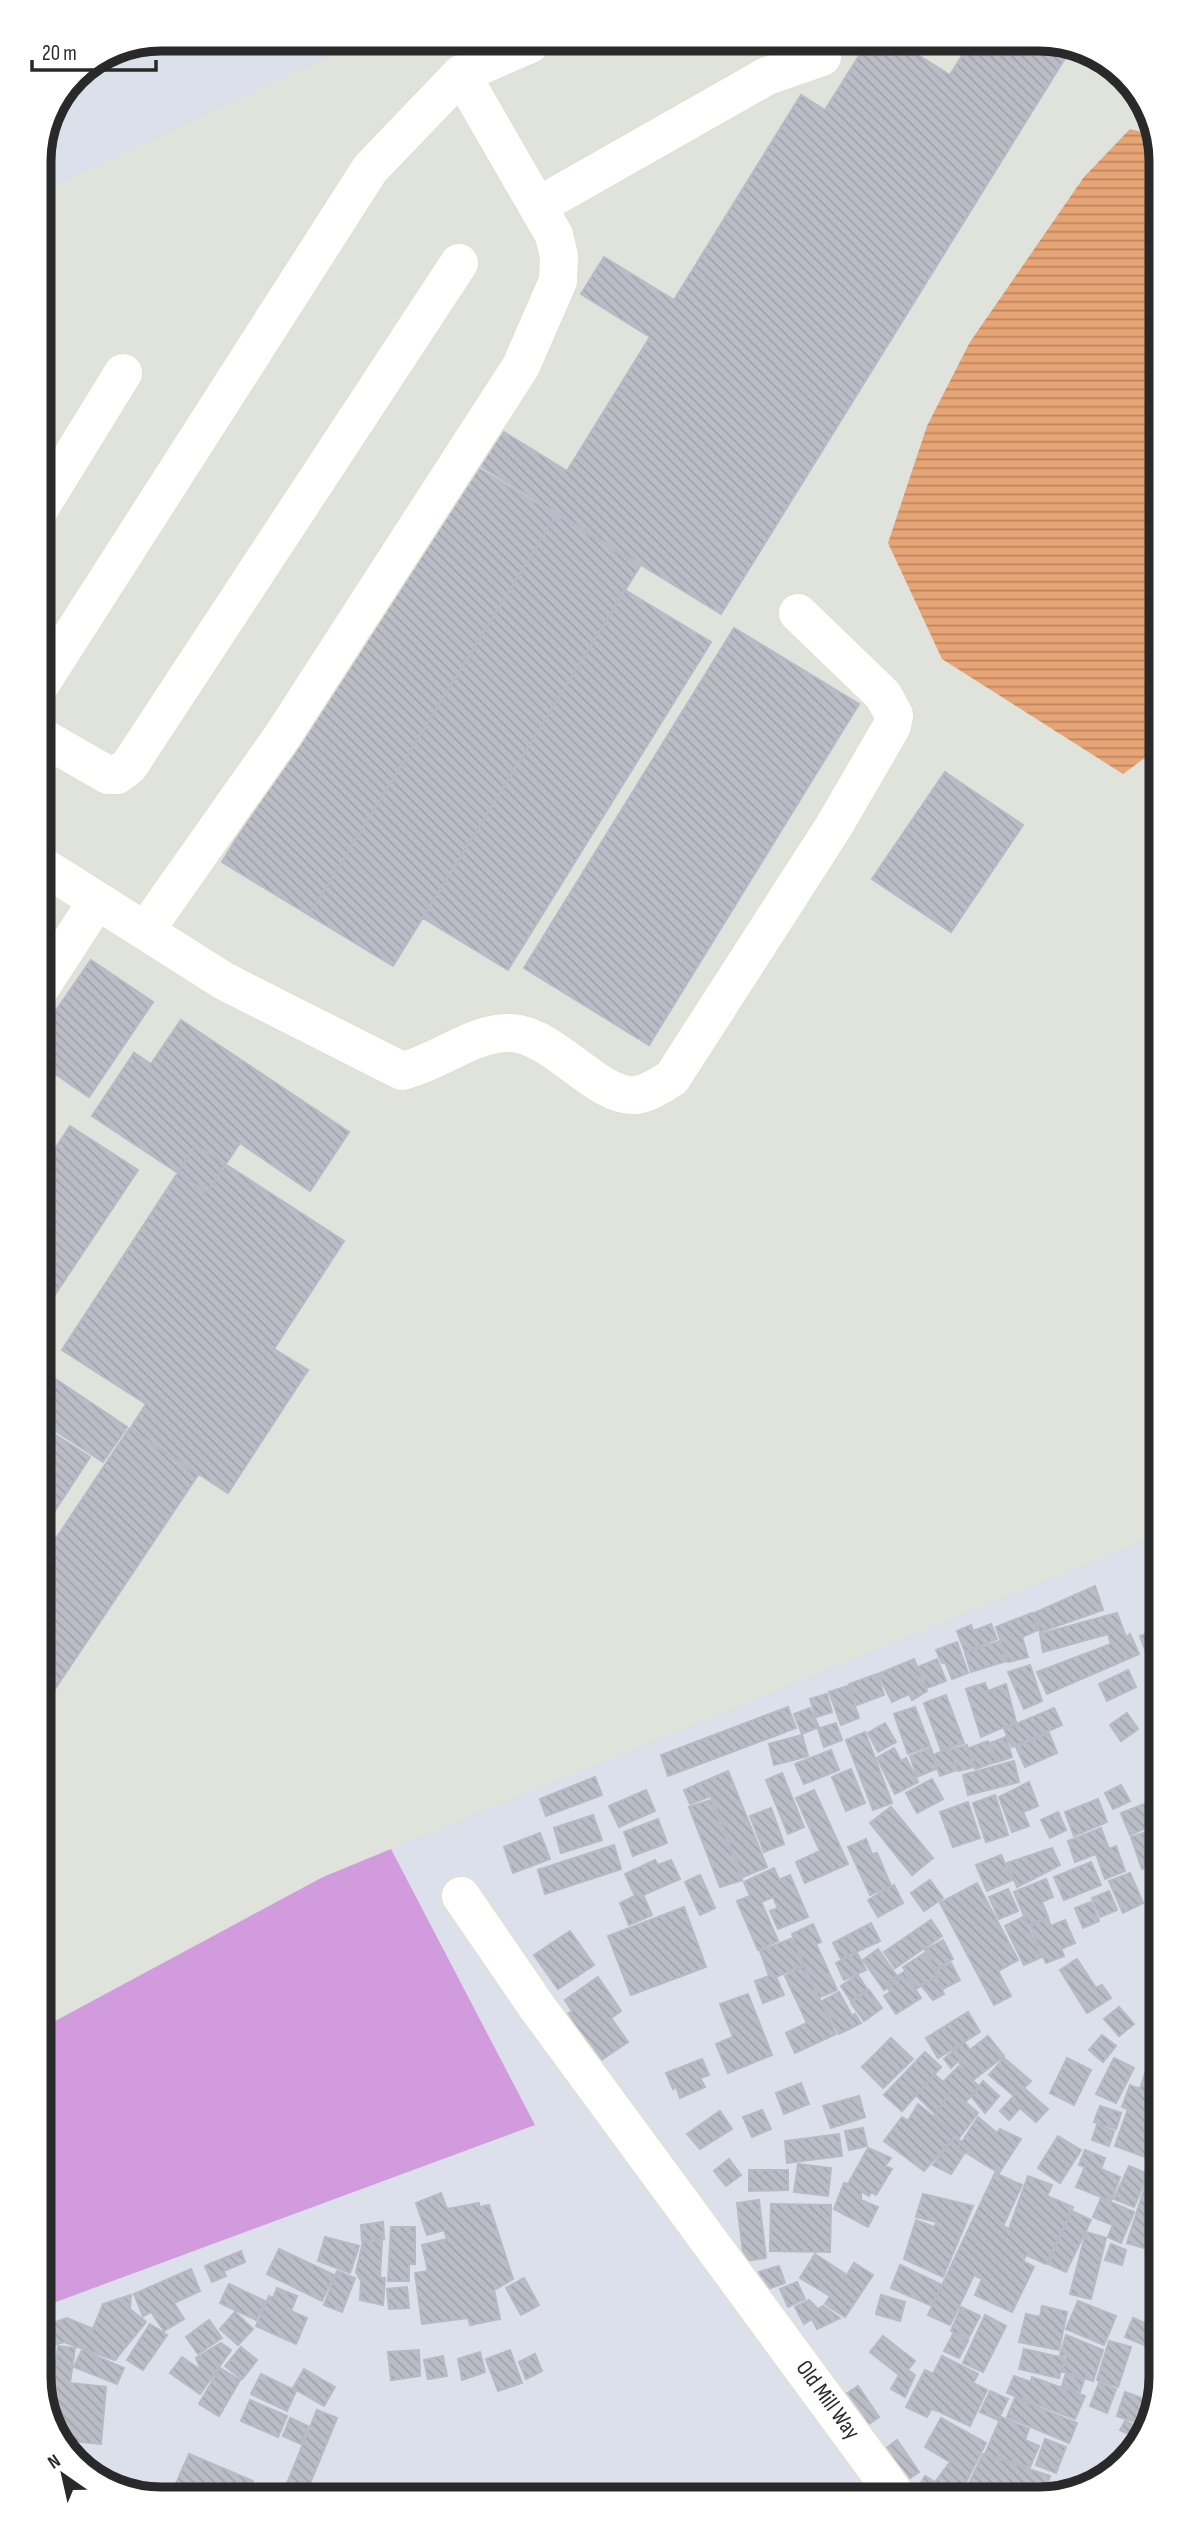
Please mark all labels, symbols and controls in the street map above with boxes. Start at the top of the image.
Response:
scale bar [32,28,156,72]
text: 20 m [42,41,77,66]
street label: Old Mill Way [790,2355,866,2445]
north arrow [28,2440,98,2510]
text: N [44,2450,65,2475]

